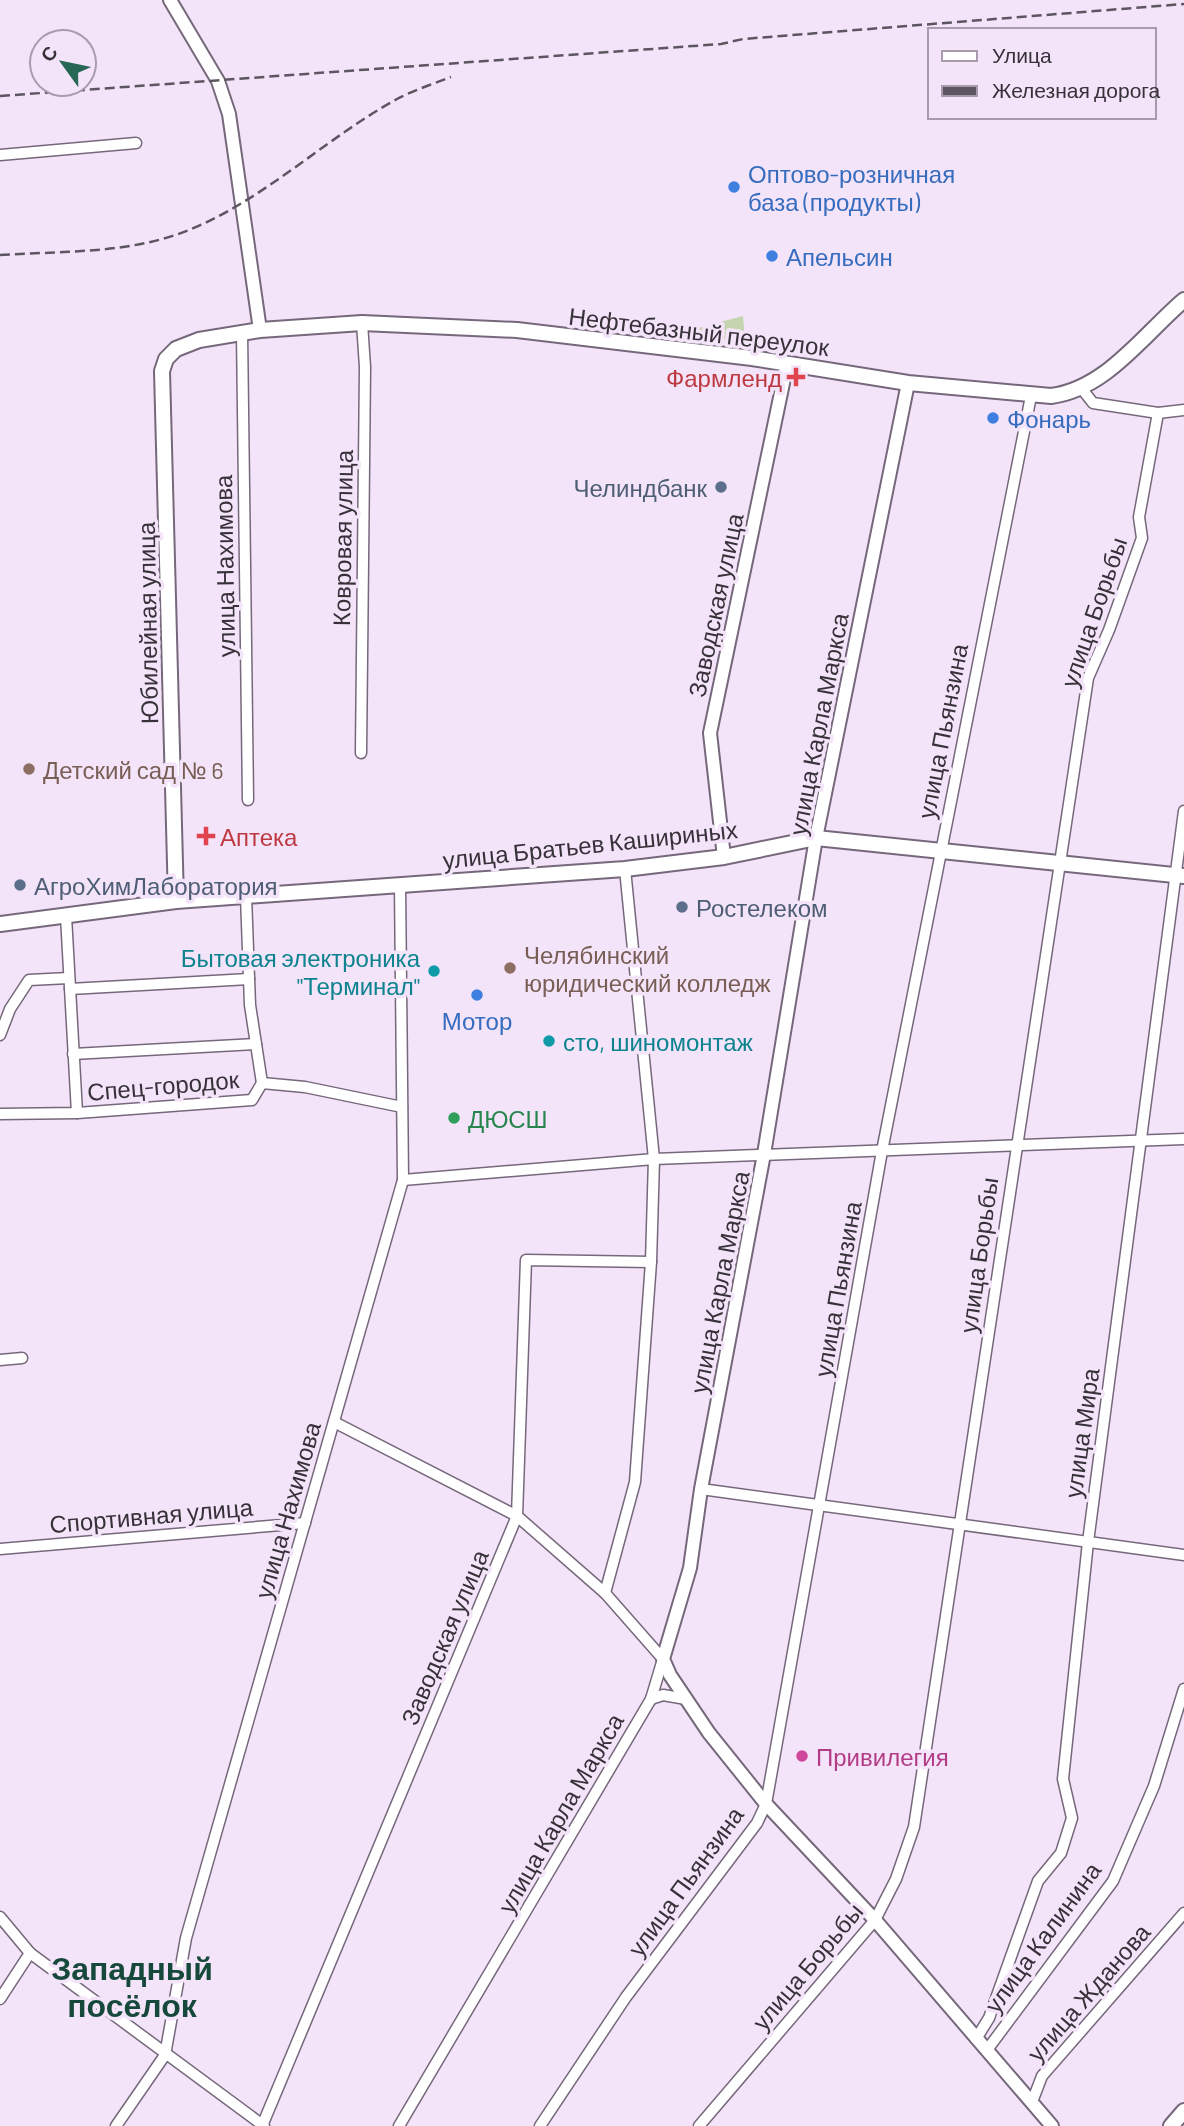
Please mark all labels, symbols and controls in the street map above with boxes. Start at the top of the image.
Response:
north arrow [28,28,98,98]
legend [928,28,1156,119]
text: С [35,41,62,65]
text: Улица [992,42,1052,67]
text: Железная дорога [992,77,1161,102]
place label: Оптово-розничная база (продукты) [748,159,955,216]
marker: Оптово-розничная база (продукты) [726,179,742,195]
place label: Апельсин [786,242,893,271]
marker: Апельсин [764,248,780,264]
street label: Нефтебазный переулок [567,301,831,361]
place label: Фармленд [666,363,782,392]
marker: Фармленд [788,369,804,385]
place label: Фонарь [1007,404,1091,433]
marker: Фонарь [985,410,1001,426]
street label: Ковровая улица [326,449,358,626]
place label: Челиндбанк [573,473,707,502]
street label: улица Нахимова [208,474,240,658]
marker: Челиндбанк [713,479,729,495]
street label: Заводская улица [681,510,749,700]
street label: Юбилейная улица [131,521,163,725]
street label: улица Борьбы [1054,533,1132,691]
street label: улица Карла Маркса [782,610,854,838]
street label: улица Пьянзина [911,640,973,821]
place label: Детский сад № 6 [43,755,224,784]
marker: Детский сад № 6 [21,761,37,777]
street label: улица Братьев Кашириных [441,814,739,874]
place label: Аптека [220,822,298,851]
marker: Аптека [198,828,214,844]
place label: АгроХимЛаборатория [34,871,278,900]
marker: АгроХимЛаборатория [12,877,28,893]
place label: Ростелеком [696,893,828,922]
marker: Ростелеком [674,899,690,915]
place label: Челябинский юридический колледж [524,940,771,997]
place label: Бытовая электроника "Терминал" [181,943,421,1000]
marker: Челябинский юридический колледж [502,960,518,976]
marker: Бытовая электроника "Терминал" [426,963,442,979]
marker: Мотор [469,987,485,1003]
place label: Мотор [442,1006,512,1035]
place label: сто, шиномонтаж [563,1027,753,1056]
marker: сто, шиномонтаж [541,1033,557,1049]
street label: Спец-городок [86,1064,241,1106]
place label: ДЮСШ [468,1104,548,1133]
marker: ДЮСШ [446,1110,462,1126]
street label: улица Карла Маркса [683,1168,755,1396]
street label: улица Борьбы [953,1175,1003,1335]
street label: улица Пьянзина [807,1198,867,1379]
street label: улица Мира [1058,1366,1105,1500]
street label: улица Нахимова [248,1418,326,1602]
street label: Спортивная улица [48,1492,255,1538]
street label: Заводская улица [394,1545,494,1729]
street label: улица Карла Маркса [491,1707,629,1918]
place label: Привилегия [816,1742,949,1771]
marker: Привилегия [794,1748,810,1764]
street label: улица Пьянзина [621,1800,749,1961]
street label: улица Калинина [978,1856,1107,2018]
street label: улица Борьбы [746,1897,868,2035]
street label: улица Жданова [1020,1917,1156,2067]
district label: Западный посёлок [51,1948,213,2023]

